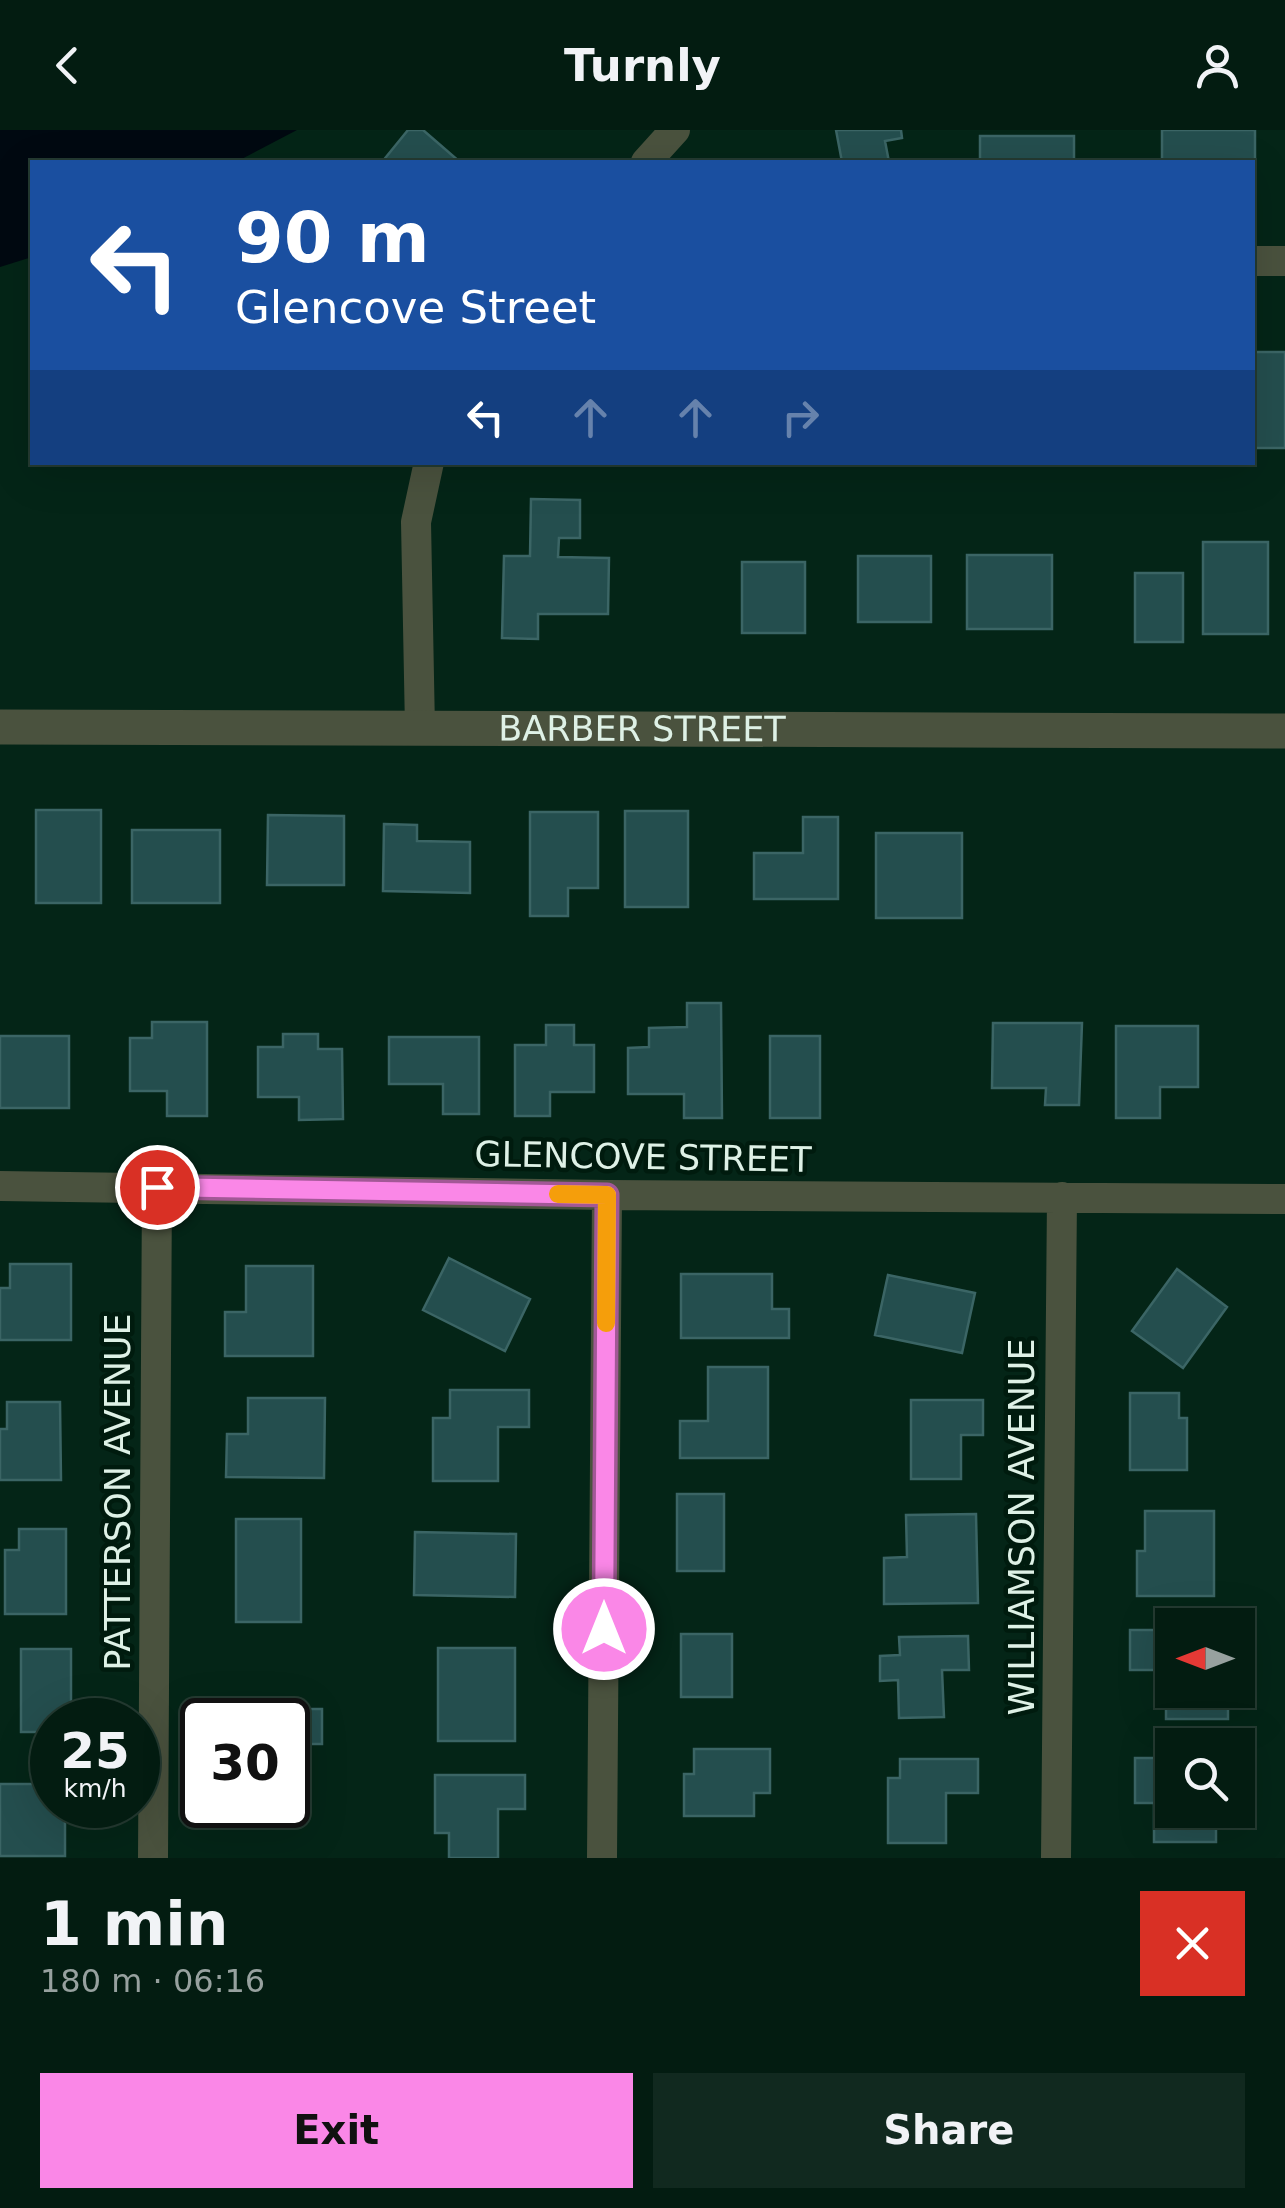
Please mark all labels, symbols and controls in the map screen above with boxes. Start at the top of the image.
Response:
icon: back [40,38,95,93]
icon: person [1190,38,1245,93]
text: Turnly [564,39,721,92]
text: 90 m [235,197,430,279]
icon: left [70,200,200,330]
text: Glencove Street [235,281,596,334]
icon: left [458,390,513,445]
icon: ahead [563,390,618,445]
icon: ahead [668,390,723,445]
icon: right [773,390,828,445]
street label: BARBER STREET [498,709,786,749]
street label: GLENCOVE STREET [474,1134,812,1180]
pin [115,1145,200,1230]
icon: arrive [130,1160,185,1215]
street label: PATTERSON AVENUE [98,1313,138,1671]
street label: WILLIAMSON AVENUE [1002,1338,1042,1716]
position arrow [552,1577,656,1681]
north arrow [1155,1608,1255,1708]
map controls [1155,1608,1255,1828]
speed limit sign: 30 [180,1698,310,1828]
text: 25 [60,1722,130,1780]
button: search [1155,1728,1255,1828]
text: km/h [63,1774,127,1803]
text: 1 min [40,1889,228,1959]
button: close [1140,1891,1245,1996]
text: 180 m · 06:16 [40,1962,265,2000]
button: Exit [40,2073,633,2188]
button: Share [653,2073,1245,2188]

